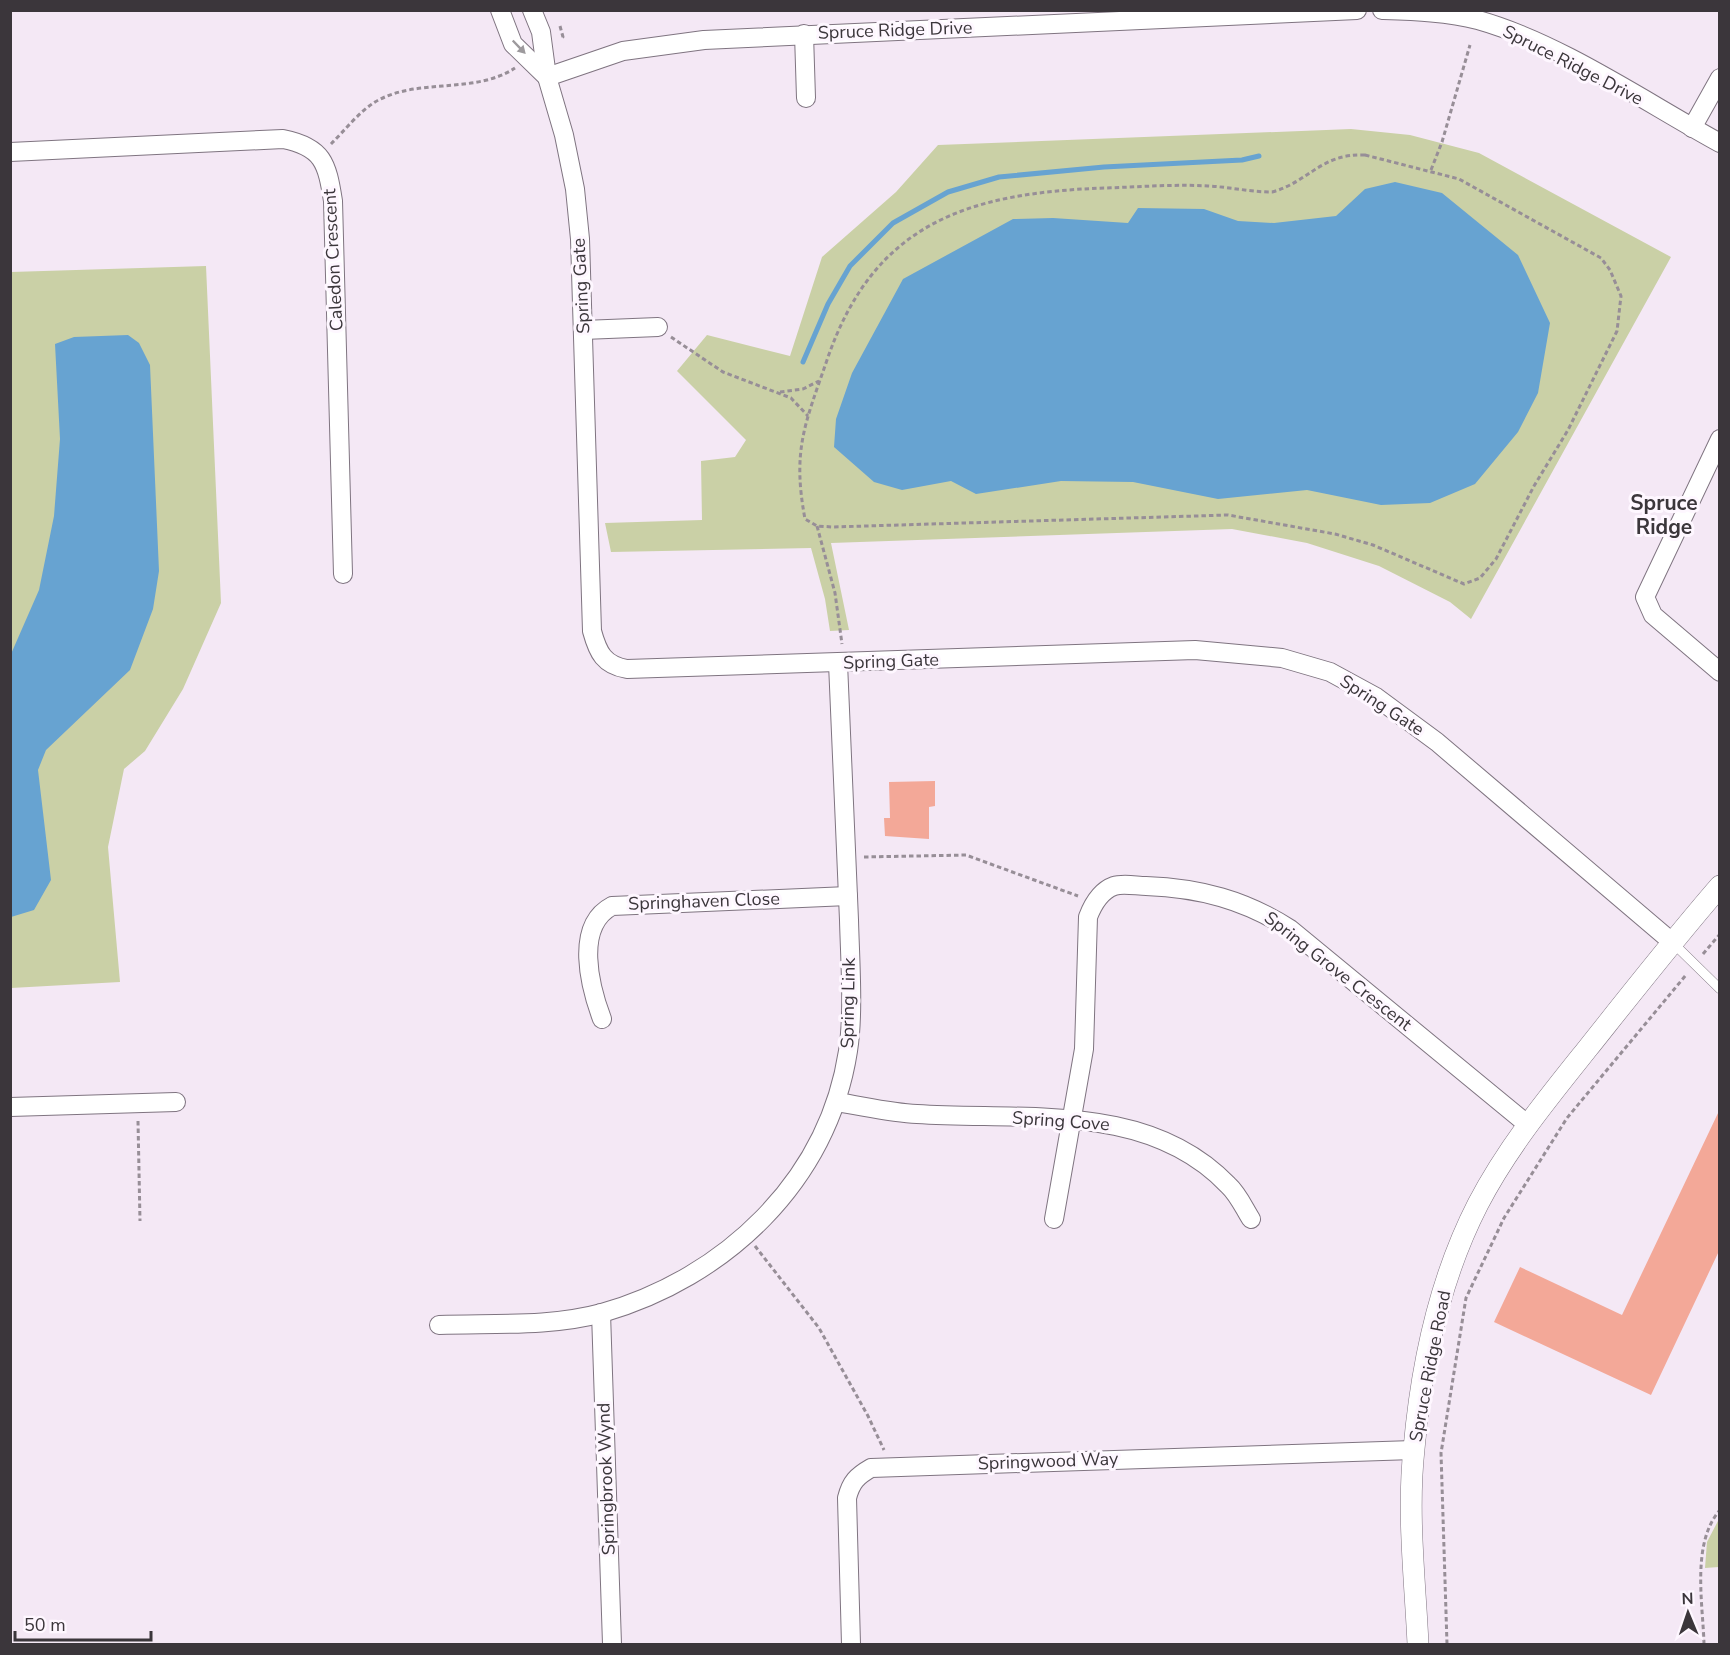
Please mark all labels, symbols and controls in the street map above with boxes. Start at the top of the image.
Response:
street label: Spruce Ridge Drive [817,15,973,45]
street label: Spruce Ridge Drive [1499,19,1647,111]
one-way arrow [512,39,526,54]
street label: Caledon Crescent [317,188,349,332]
street label: Spring Gate [567,237,595,335]
district label: Spruce Ridge [1630,489,1698,541]
street label: Spring Gate [843,647,939,675]
street label: Spring Gate [1335,669,1429,741]
street label: Springhaven Close [628,886,780,916]
street label: Spring Grove Crescent [1259,906,1417,1037]
street label: Spring Link [835,956,861,1049]
street label: Spring Cove [1011,1106,1111,1136]
street label: Spruce Ridge Road [1404,1288,1456,1444]
street label: Springbrook Wynd [591,1402,621,1556]
street label: Springwood Way [977,1447,1119,1475]
north arrow [1658,1583,1718,1643]
text: N [1681,1588,1694,1610]
scale bar [15,1604,152,1642]
text: 50 m [24,1613,66,1637]

